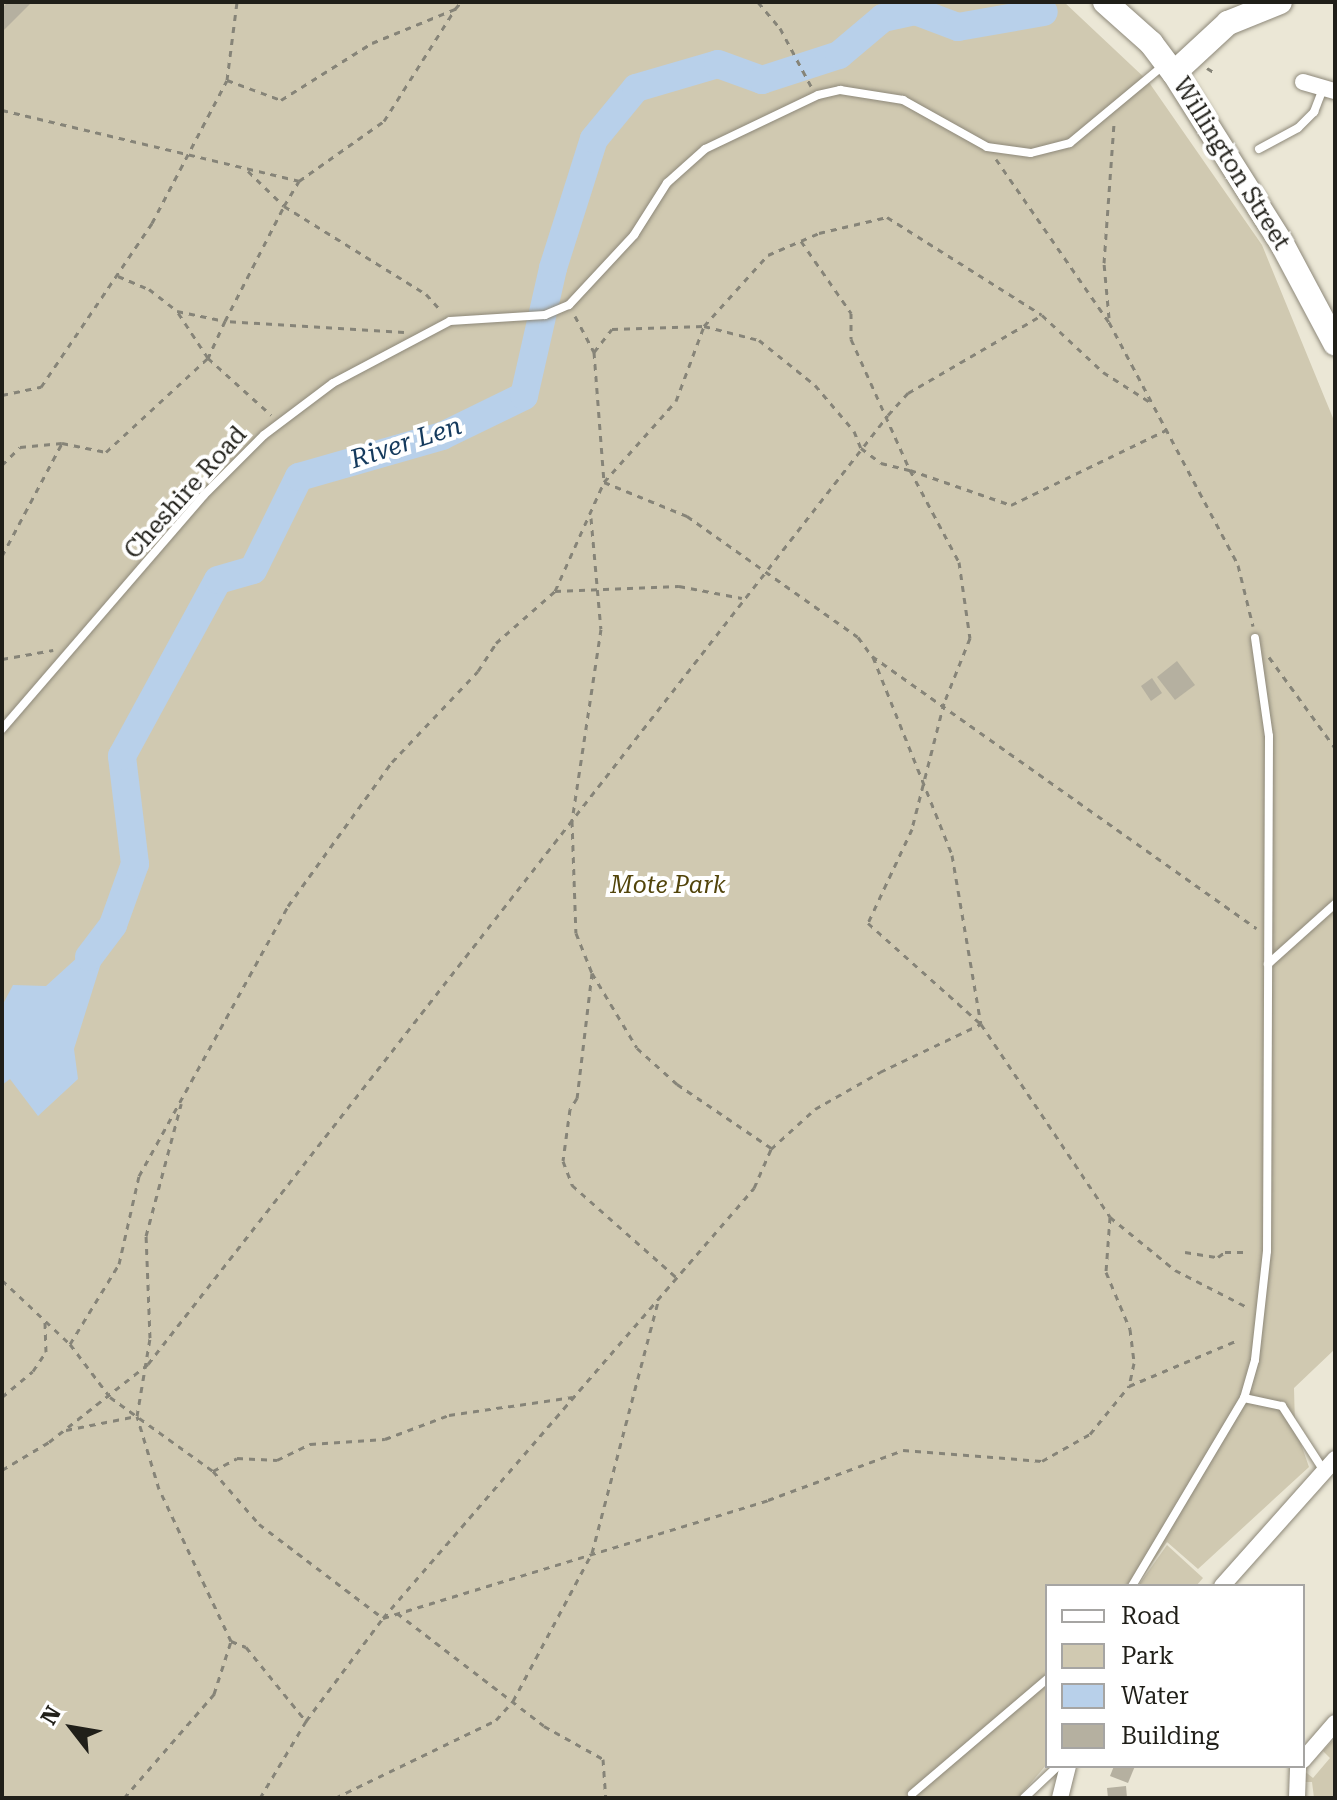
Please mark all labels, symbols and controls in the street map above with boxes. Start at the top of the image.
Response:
street label: Willington Street [1166,73,1296,255]
water label: River Len [346,410,466,476]
street label: Cheshire Road [119,421,253,565]
park label: Mote Park [610,872,726,900]
legend [1045,1584,1305,1768]
text: Road [1121,1602,1180,1630]
text: Park [1121,1642,1174,1670]
text: Water [1121,1682,1189,1710]
north arrow [32,1688,112,1768]
text: N [36,1702,66,1729]
text: Building [1121,1722,1219,1750]

